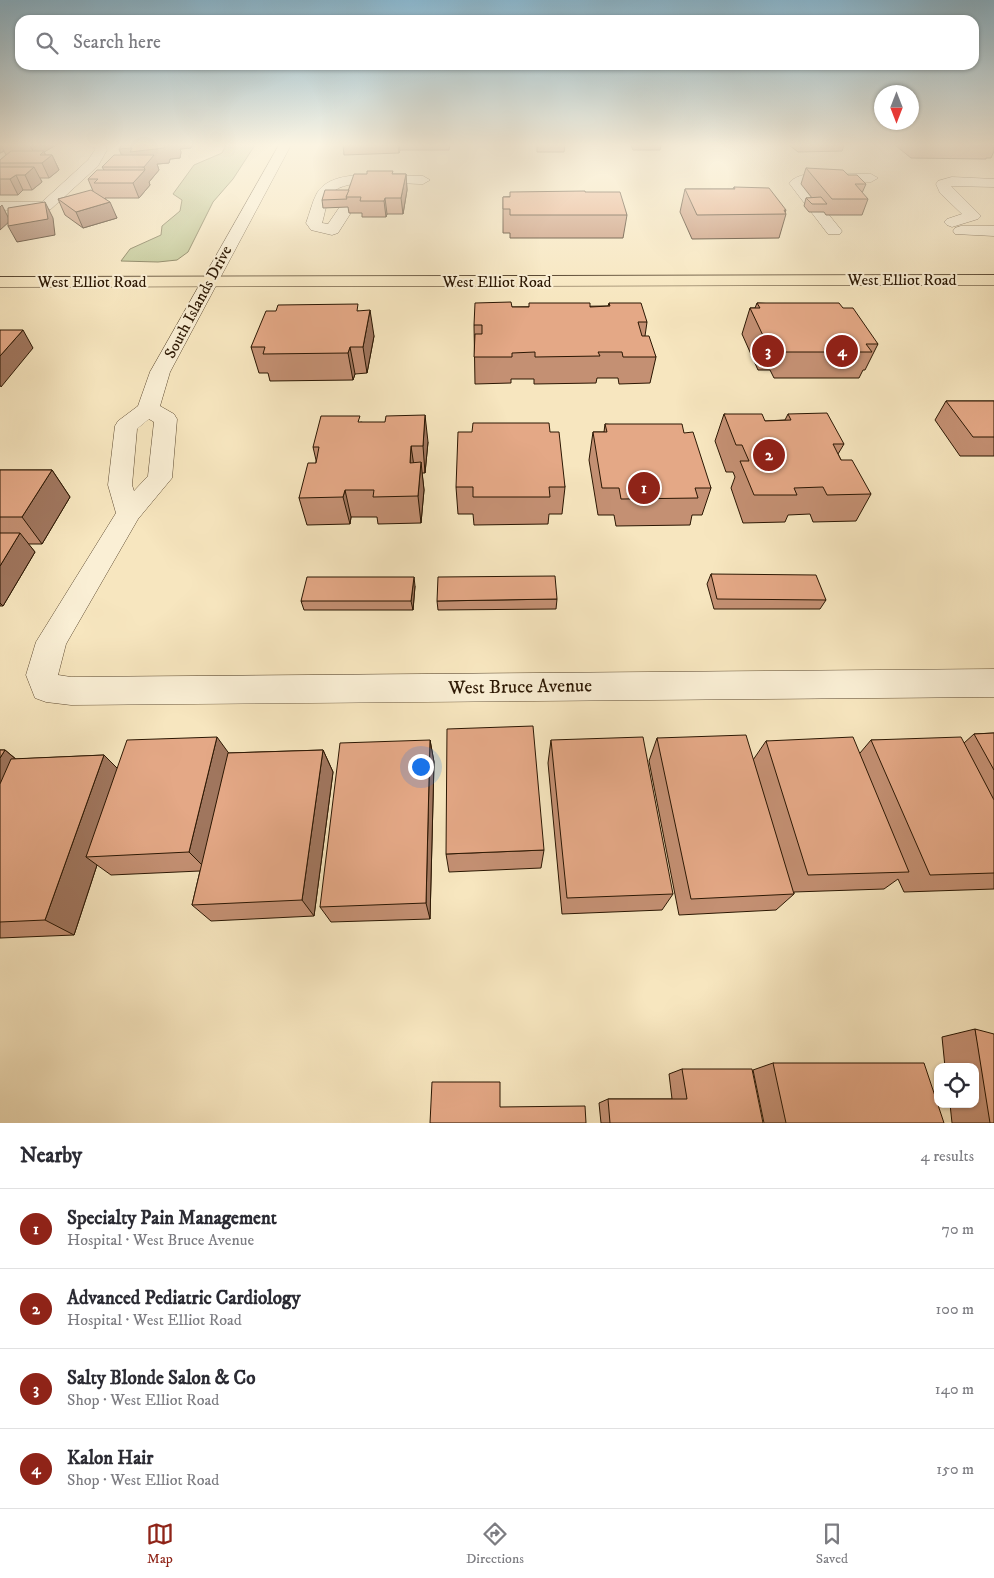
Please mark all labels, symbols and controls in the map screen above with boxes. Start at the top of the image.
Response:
search box [15,15,979,70]
icon: search [33,29,61,57]
text: Search here [73,31,161,54]
north arrow [874,85,919,130]
street label: South Islands Drive [160,242,236,362]
street label: West Elliot Road [847,270,956,290]
street label: West Elliot Road [37,272,146,292]
street label: West Elliot Road [442,272,551,292]
pin: 3 [752,332,784,370]
pin: 4 [826,332,858,370]
pin: 2 [753,436,785,474]
pin: 1 [628,469,660,507]
street label: West Bruce Avenue [447,674,592,700]
your location [408,754,434,780]
map controls [934,1063,979,1108]
button: locate [934,1063,979,1108]
text: Nearby [20,1143,82,1169]
text: 4 results [921,1146,974,1166]
text: Specialty Pain Management [67,1207,277,1230]
text: 1 [33,1219,39,1239]
text: 70 m [942,1219,974,1239]
text: Hospital · West Bruce Avenue [67,1230,254,1250]
text: Advanced Pediatric Cardiology [67,1287,300,1310]
text: 2 [32,1299,40,1319]
text: 100 m [936,1299,974,1319]
text: Hospital · West Elliot Road [67,1310,242,1330]
text: Salty Blonde Salon & Co [67,1367,255,1390]
text: 3 [33,1379,39,1399]
text: 140 m [935,1379,974,1399]
text: Shop · West Elliot Road [67,1390,219,1410]
text: Kalon Hair [67,1447,153,1470]
text: 4 [31,1459,41,1479]
text: 150 m [936,1459,974,1479]
text: Shop · West Elliot Road [67,1470,219,1490]
tab: Map [146,1520,174,1568]
tab: Directions [466,1520,524,1568]
tab: Saved [816,1520,848,1568]

